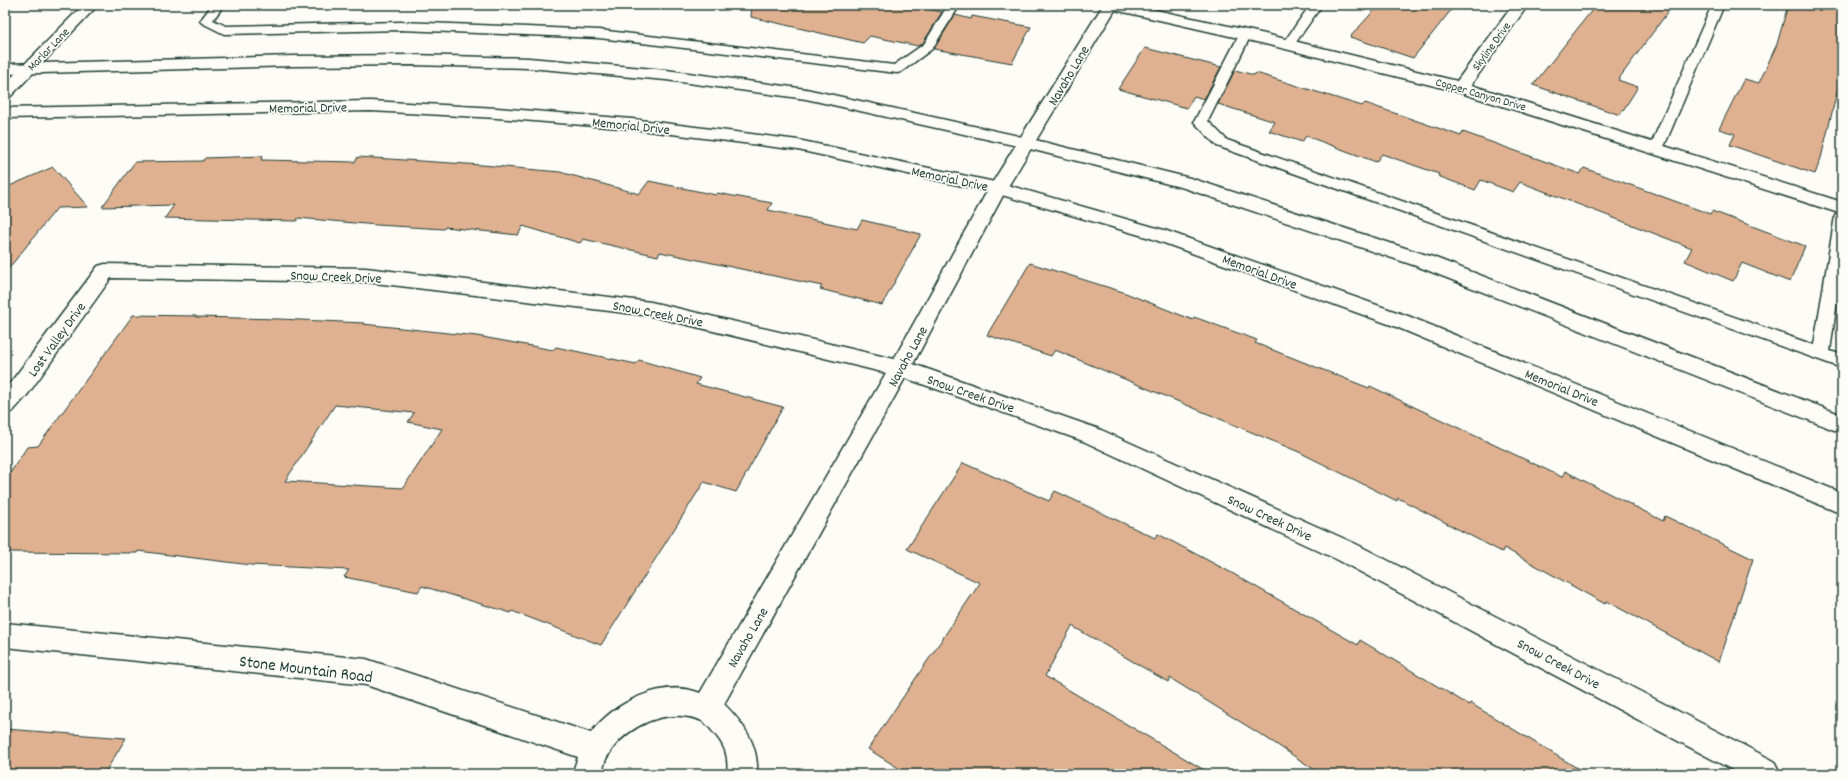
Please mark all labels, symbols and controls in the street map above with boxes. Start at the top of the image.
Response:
street label: Skyline Drive [1469,19,1516,75]
street label: Marlar Lane [24,25,74,75]
street label: Navaho Lane [1044,42,1095,110]
street label: Copper Canyon Drive [1433,74,1528,117]
street label: Memorial Drive [269,98,347,120]
street label: Memorial Drive [591,113,671,141]
street label: Memorial Drive [909,162,990,198]
street label: Memorial Drive [1219,250,1299,296]
street label: Snow Creek Drive [290,266,382,290]
street label: Snow Creek Drive [611,296,704,334]
street label: Lost Valley Drive [24,299,92,382]
street label: Navaho Lane [884,323,934,391]
street label: Memorial Drive [1521,365,1601,413]
street label: Snow Creek Drive [924,371,1017,419]
street label: Snow Creek Drive [1223,490,1315,547]
street label: Navaho Lane [723,604,774,672]
street label: Snow Creek Drive [1513,634,1603,695]
street label: Stone Mountain Road [238,651,374,691]

